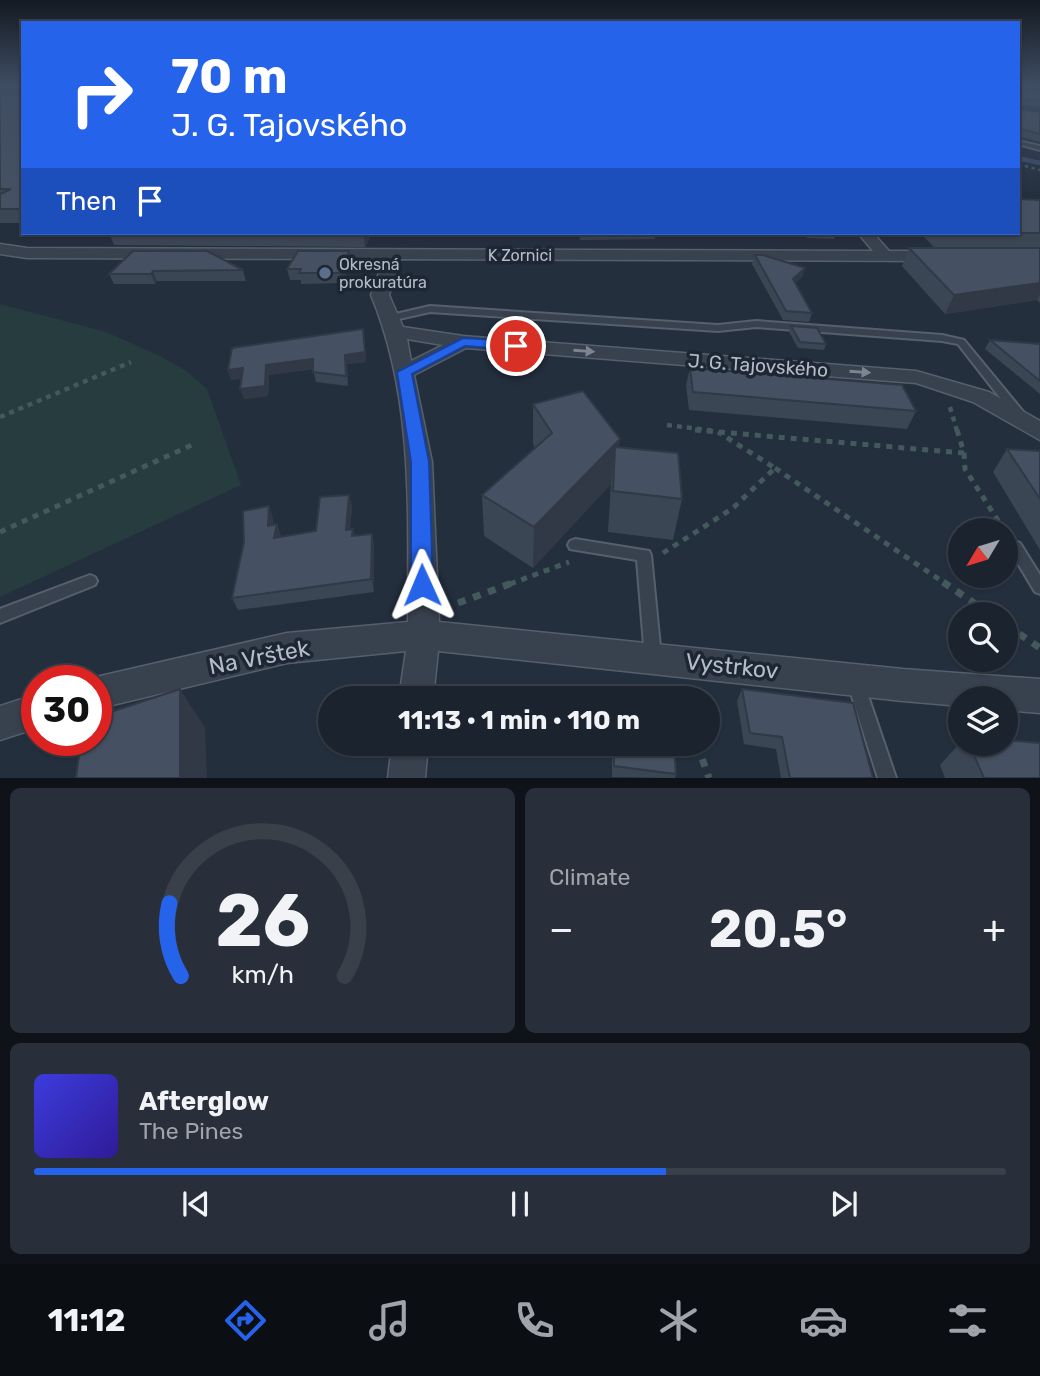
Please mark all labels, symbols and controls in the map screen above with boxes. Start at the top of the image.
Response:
text: 70 m [171,47,288,105]
icon: right [56,49,147,140]
text: J. G. Tajovského [171,106,407,144]
icon: arrive [131,182,169,220]
text: Then [56,186,117,217]
street label: K Zornici [488,246,552,265]
place label: Okresná prokuratúra [339,255,427,292]
marker: Okresná prokuratúra [317,265,333,281]
pin [486,316,546,376]
icon: arrive [497,327,535,365]
one-way arrow [573,346,595,357]
street label: J. G. Tajovského [687,349,829,382]
one-way arrow [849,367,871,378]
north arrow [948,518,1018,588]
map controls [948,518,1018,756]
position arrow [385,548,459,622]
button: search [948,602,1018,672]
street label: Na Vrštek [206,633,312,680]
street label: Vystrkov [684,647,780,685]
speed limit sign: 30 [21,665,112,756]
button: layers [948,686,1018,756]
text: 11:13 · 1 min · 110 m [398,705,640,736]
text: Climate [549,863,630,891]
text: 26 [215,879,310,965]
text: 20.5° [709,898,847,960]
text: − [549,906,574,952]
text: + [982,906,1006,952]
text: km/h [231,960,294,989]
text: Afterglow [139,1086,269,1117]
text: The Pines [139,1117,243,1145]
icon: previous [177,1185,215,1223]
icon: pause [501,1185,539,1223]
icon: next [825,1185,863,1223]
icon: directions [221,1296,270,1345]
icon: music [365,1296,414,1345]
icon: phone [510,1296,559,1345]
icon: climate [654,1296,703,1345]
icon: car [799,1296,848,1345]
icon: filters [943,1296,992,1345]
text: 11:12 [48,1301,126,1339]

